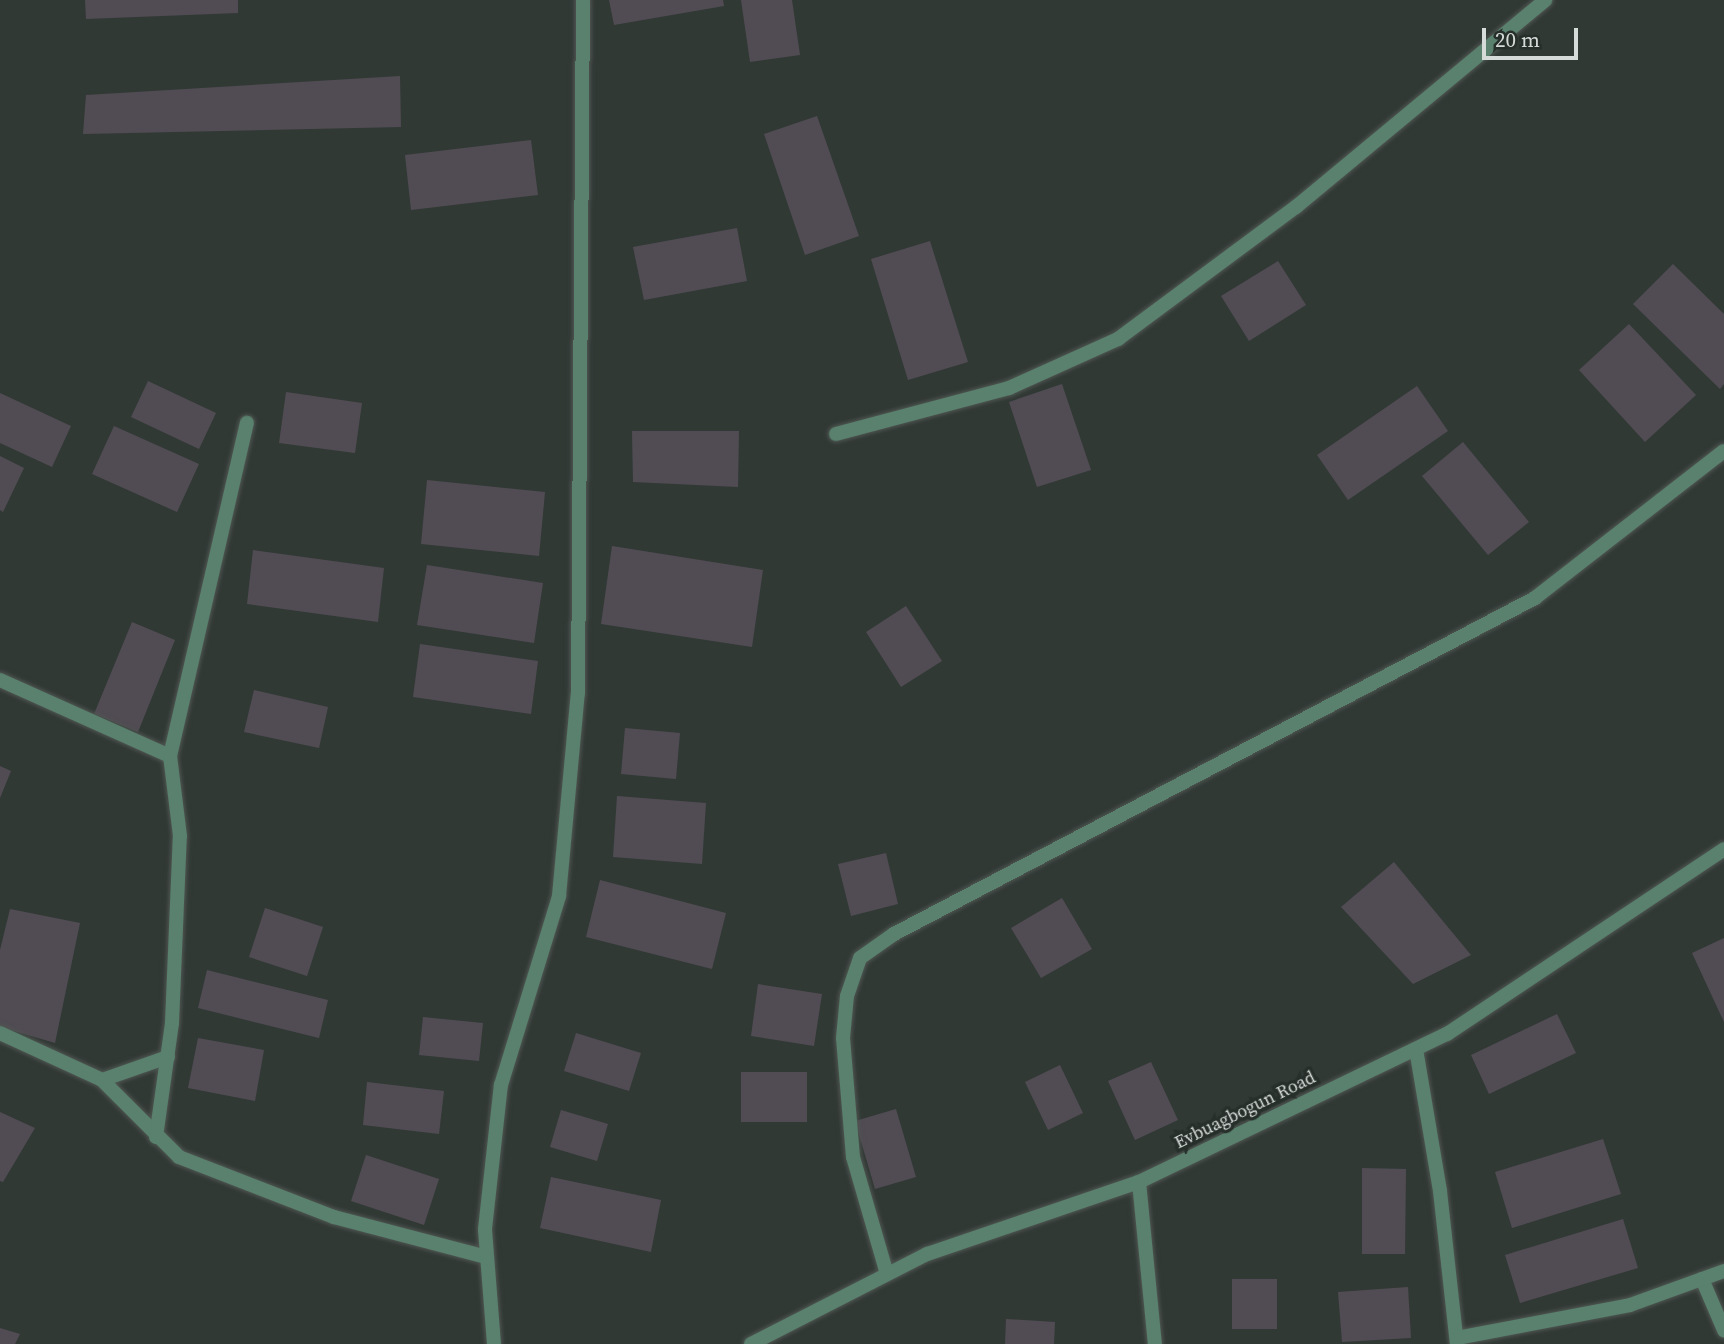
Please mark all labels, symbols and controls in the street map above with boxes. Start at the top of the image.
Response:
scale bar [1486,14,1582,58]
text: 20 m [1495,25,1540,54]
street label: Evbuagbogun Road [1171,1067,1319,1153]

